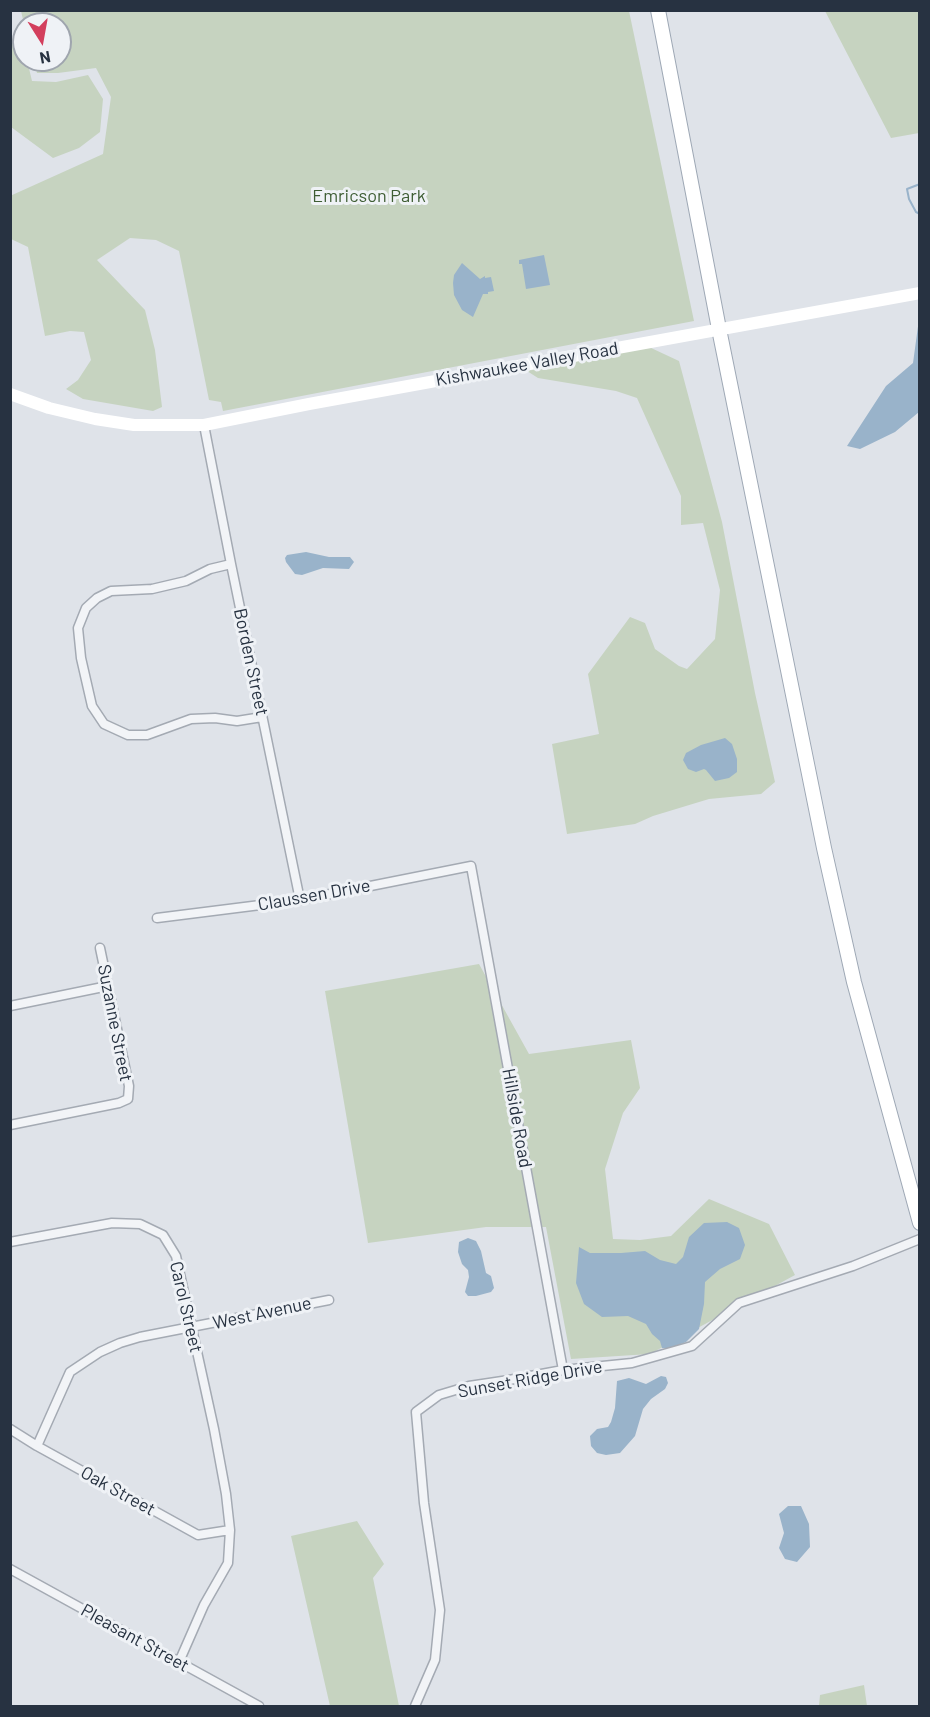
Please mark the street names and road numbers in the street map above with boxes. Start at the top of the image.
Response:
street label: Kishwaukee Valley Road [434,337,620,391]
street label: Borden Street [229,606,273,718]
street label: Claussen Drive [256,874,372,916]
street label: Suzanne Street [93,963,137,1083]
street label: Hillside Road [498,1067,536,1169]
street label: Carol Street [165,1259,207,1355]
street label: West Avenue [211,1292,313,1334]
street label: Sunset Ridge Drive [456,1356,604,1402]
street label: Oak Street [77,1462,159,1520]
street label: Pleasant Street [77,1599,193,1677]

